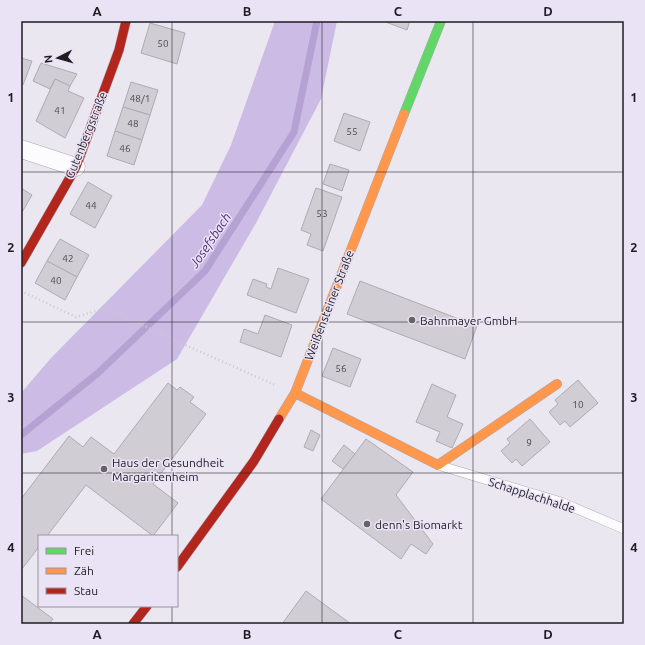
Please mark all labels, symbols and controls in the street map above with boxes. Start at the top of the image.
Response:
text: A [92,4,102,18]
text: B [243,4,252,18]
text: C [394,4,403,18]
text: D [543,4,553,18]
north arrow [38,38,78,78]
house number: 50 [157,38,169,49]
text: N [42,54,54,64]
text: 1 [7,90,15,104]
street label: Gutenbergstraße [63,90,109,180]
text: 1 [630,90,638,104]
house number: 48/1 [130,93,150,104]
house number: 41 [54,105,66,116]
house number: 48 [127,118,139,129]
house number: 55 [346,126,358,137]
house number: 46 [119,143,131,154]
house number: 44 [85,200,97,211]
house number: 53 [316,208,328,219]
water label: Josefsbach [186,210,234,271]
text: 2 [7,240,15,254]
text: 2 [630,240,638,254]
street label: Weißensteiner Straße [302,248,356,362]
house number: 42 [62,253,74,264]
house number: 40 [50,275,62,286]
place label: Bahnmayer GmbH [420,314,517,327]
marker: Bahnmayer GmbH [407,315,417,325]
house number: 56 [335,363,347,374]
text: 3 [7,390,15,404]
text: 3 [630,390,638,404]
house number: 10 [572,399,584,410]
house number: 9 [526,437,532,448]
place label: Haus der Gesundheit Margaritenheim [112,456,224,483]
marker: Haus der Gesundheit Margaritenheim [99,464,109,474]
street label: Schapplachhalde [487,475,577,515]
place label: denn's Biomarkt [375,518,463,531]
marker: denn's Biomarkt [362,519,372,529]
legend [38,535,178,607]
text: 4 [7,540,15,554]
text: 4 [630,540,638,554]
text: Frei [74,544,94,557]
text: Zäh [74,564,94,577]
text: Stau [74,584,98,597]
text: A [92,627,102,641]
text: B [243,627,252,641]
text: C [394,627,403,641]
text: D [543,627,553,641]

